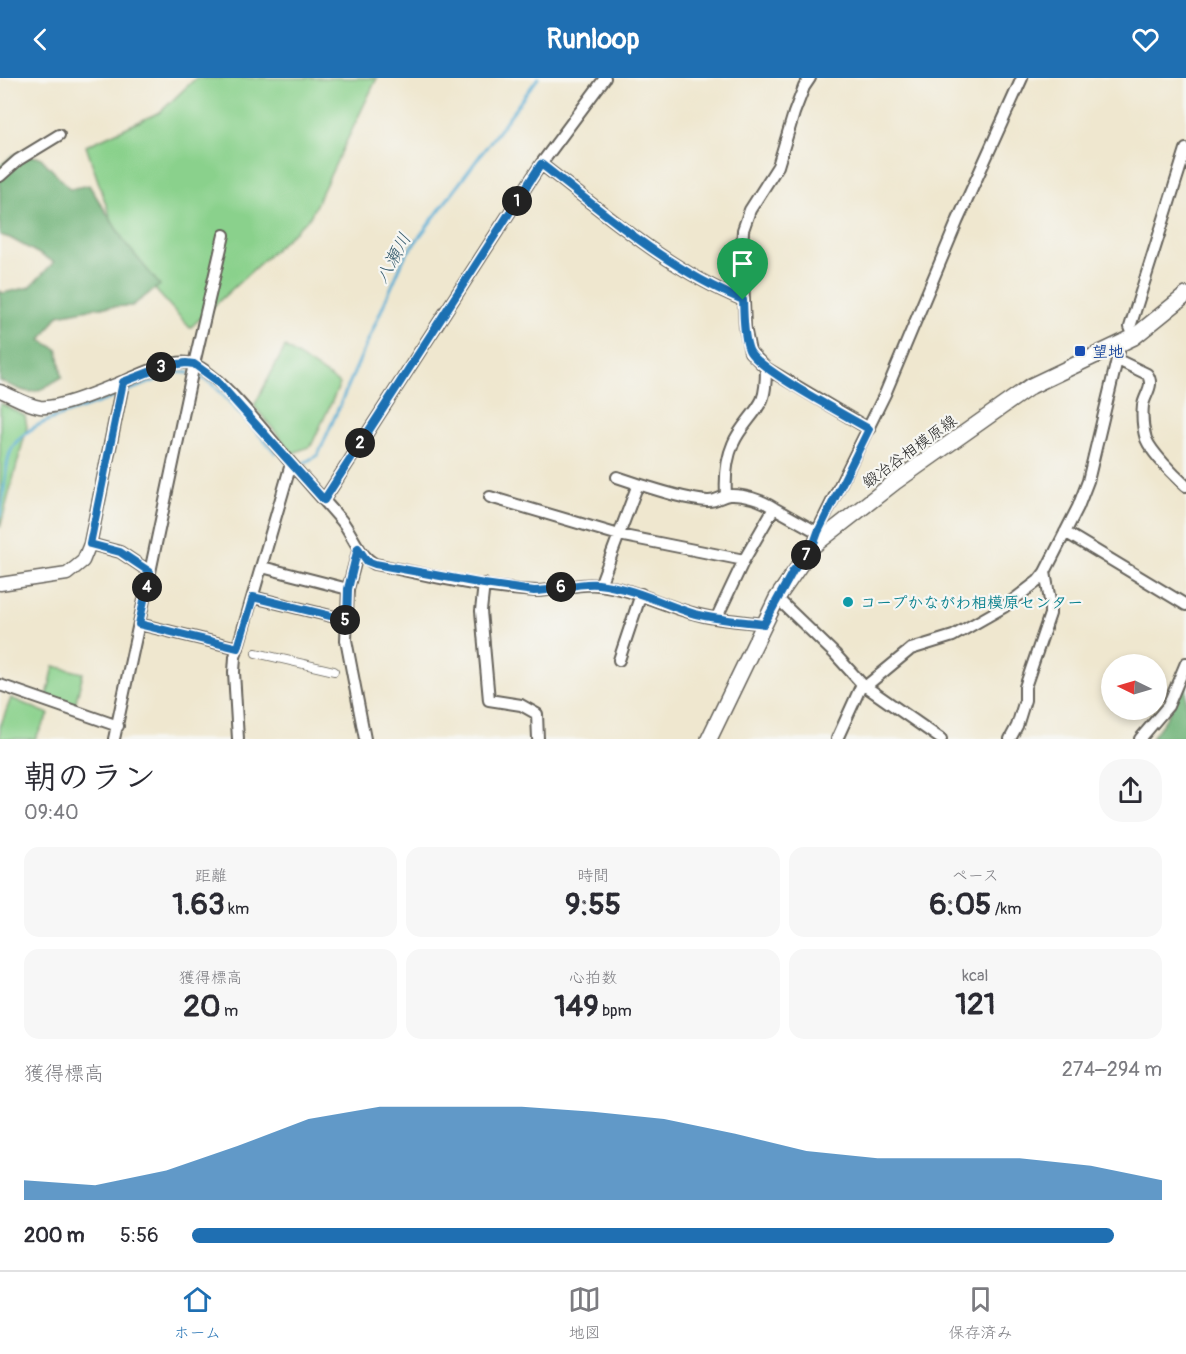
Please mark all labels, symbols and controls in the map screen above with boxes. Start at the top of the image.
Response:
icon: back [24,23,57,56]
text: Runloop [547,23,639,56]
icon: heart [1129,23,1162,56]
pin: 1 [502,186,532,216]
text: 1 [514,191,520,211]
water label: 八瀬川 [370,229,417,287]
pin [717,238,768,300]
icon: arrive [726,247,759,280]
place label: 望地 [1092,342,1124,362]
marker: 望地 [1073,344,1087,358]
pin: 3 [146,352,176,382]
text: 3 [157,357,165,377]
street label: 鍛冶谷相模原線 [858,411,961,493]
pin: 2 [345,428,375,458]
text: 2 [356,433,364,453]
pin: 7 [791,540,821,570]
text: 7 [802,545,810,565]
pin: 4 [132,572,162,602]
pin: 6 [546,572,576,602]
text: 4 [142,577,152,597]
text: 6 [556,577,566,597]
place label: コープかながわ相模原センター [860,593,1083,613]
marker: コープかながわ相模原センター [841,595,855,609]
pin: 5 [330,605,360,635]
text: 5 [341,610,349,630]
north arrow [1101,654,1167,720]
map controls [1101,654,1167,720]
text: 朝のラン [24,757,156,798]
button: share [1099,759,1162,822]
text: 09:40 [24,800,79,825]
text: 距離 [195,866,227,886]
text: 時間 [577,866,609,886]
text: ペース [952,866,999,886]
text: 1.63 [172,886,225,923]
text: 9:55 [565,886,621,923]
text: 6:05 [929,886,991,923]
text: km [225,899,249,919]
text: /km [991,899,1022,919]
text: kcal [962,966,988,986]
text: 獲得標高 [179,968,243,988]
text: 心拍数 [569,968,617,988]
text: 121 [955,986,995,1023]
text: 20 [183,988,220,1025]
text: 149 [554,988,599,1025]
text: m [220,1001,238,1021]
text: bpm [599,1001,632,1021]
text: 274–294 m [1062,1057,1162,1082]
text: 獲得標高 [24,1061,104,1086]
text: 200 m [24,1223,85,1248]
text: 5:56 [120,1223,159,1248]
tab: ホーム [174,1283,221,1343]
tab: 地図 [568,1283,601,1343]
tab: 保存済み [948,1283,1012,1343]

